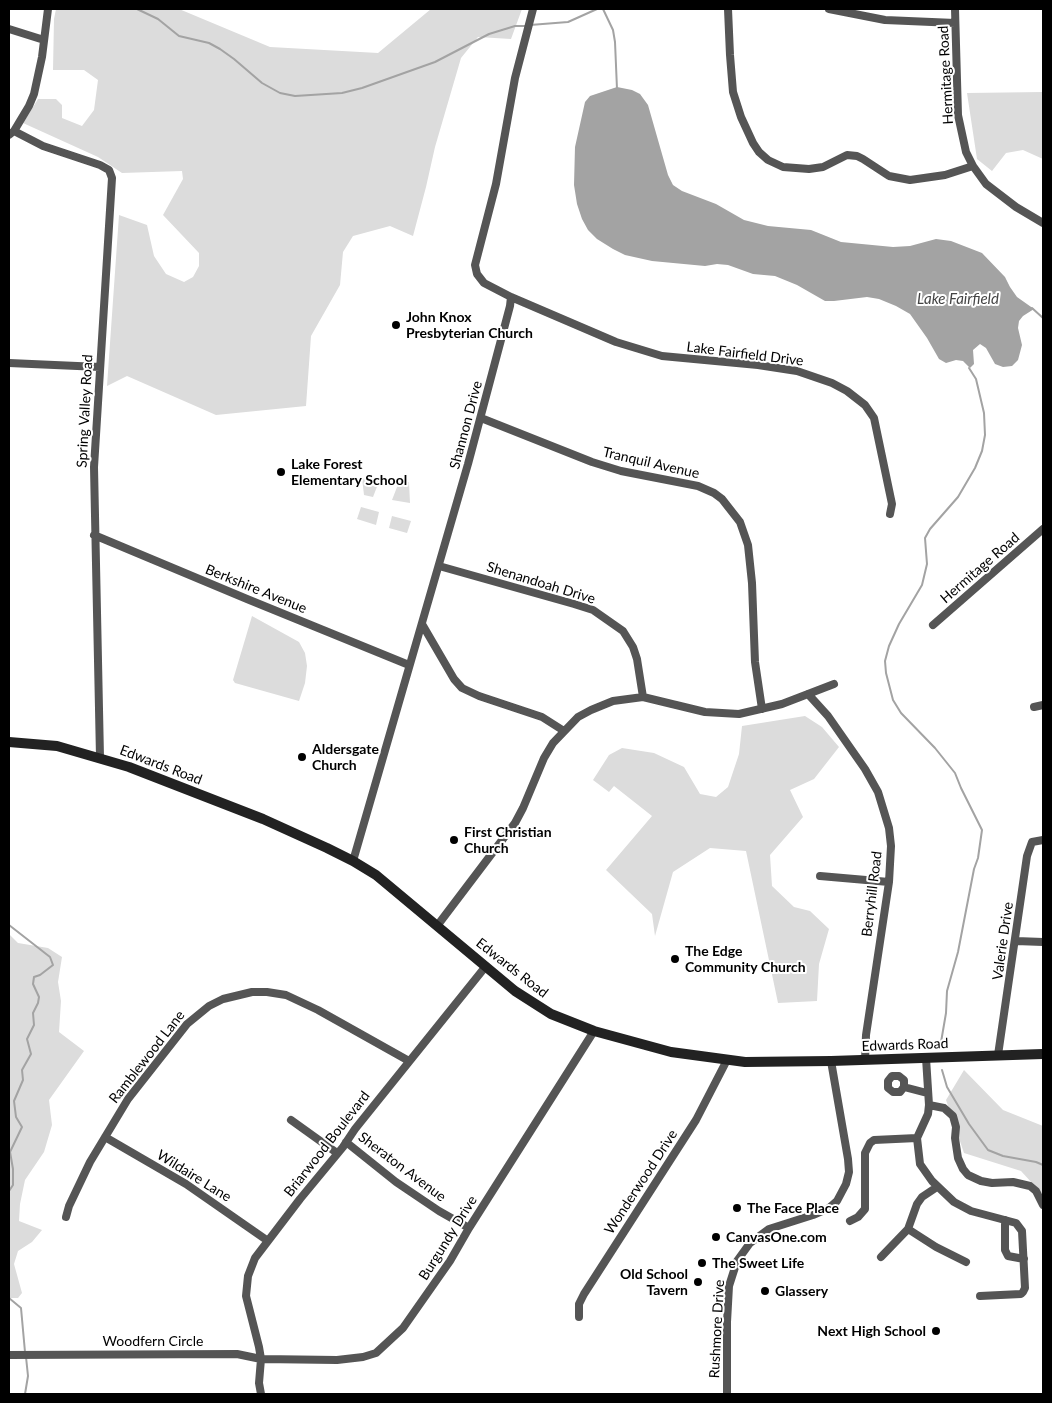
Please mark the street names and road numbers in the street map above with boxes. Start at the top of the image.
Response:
street label: Hermitage Road [935,25,957,125]
street label: Lake Fairfield Drive [686,338,804,370]
street label: Spring Valley Road [74,354,96,468]
street label: Shannon Drive [446,379,486,471]
street label: Tranquil Avenue [601,444,701,482]
street label: Hermitage Road [937,529,1023,607]
street label: Shenandoah Drive [485,558,597,608]
street label: Berkshire Avenue [203,561,309,617]
street label: Edwards Road [117,742,205,788]
street label: Berryhill Road [858,850,886,938]
street label: Valerie Drive [989,901,1017,981]
street label: Edwards Road [473,935,551,1001]
street label: Ramblewood Lane [106,1007,188,1107]
street label: Edwards Road [861,1035,949,1055]
street label: Briarwood Boulevard [281,1088,373,1200]
street label: Wonderwood Drive [601,1127,681,1237]
street label: Sheraton Avenue [355,1129,449,1205]
street label: Wildaire Lane [154,1147,234,1205]
street label: Burgundy Drive [415,1193,481,1283]
street label: Rushmore Drive [706,1279,728,1379]
street label: Woodfern Circle [103,1333,203,1349]

